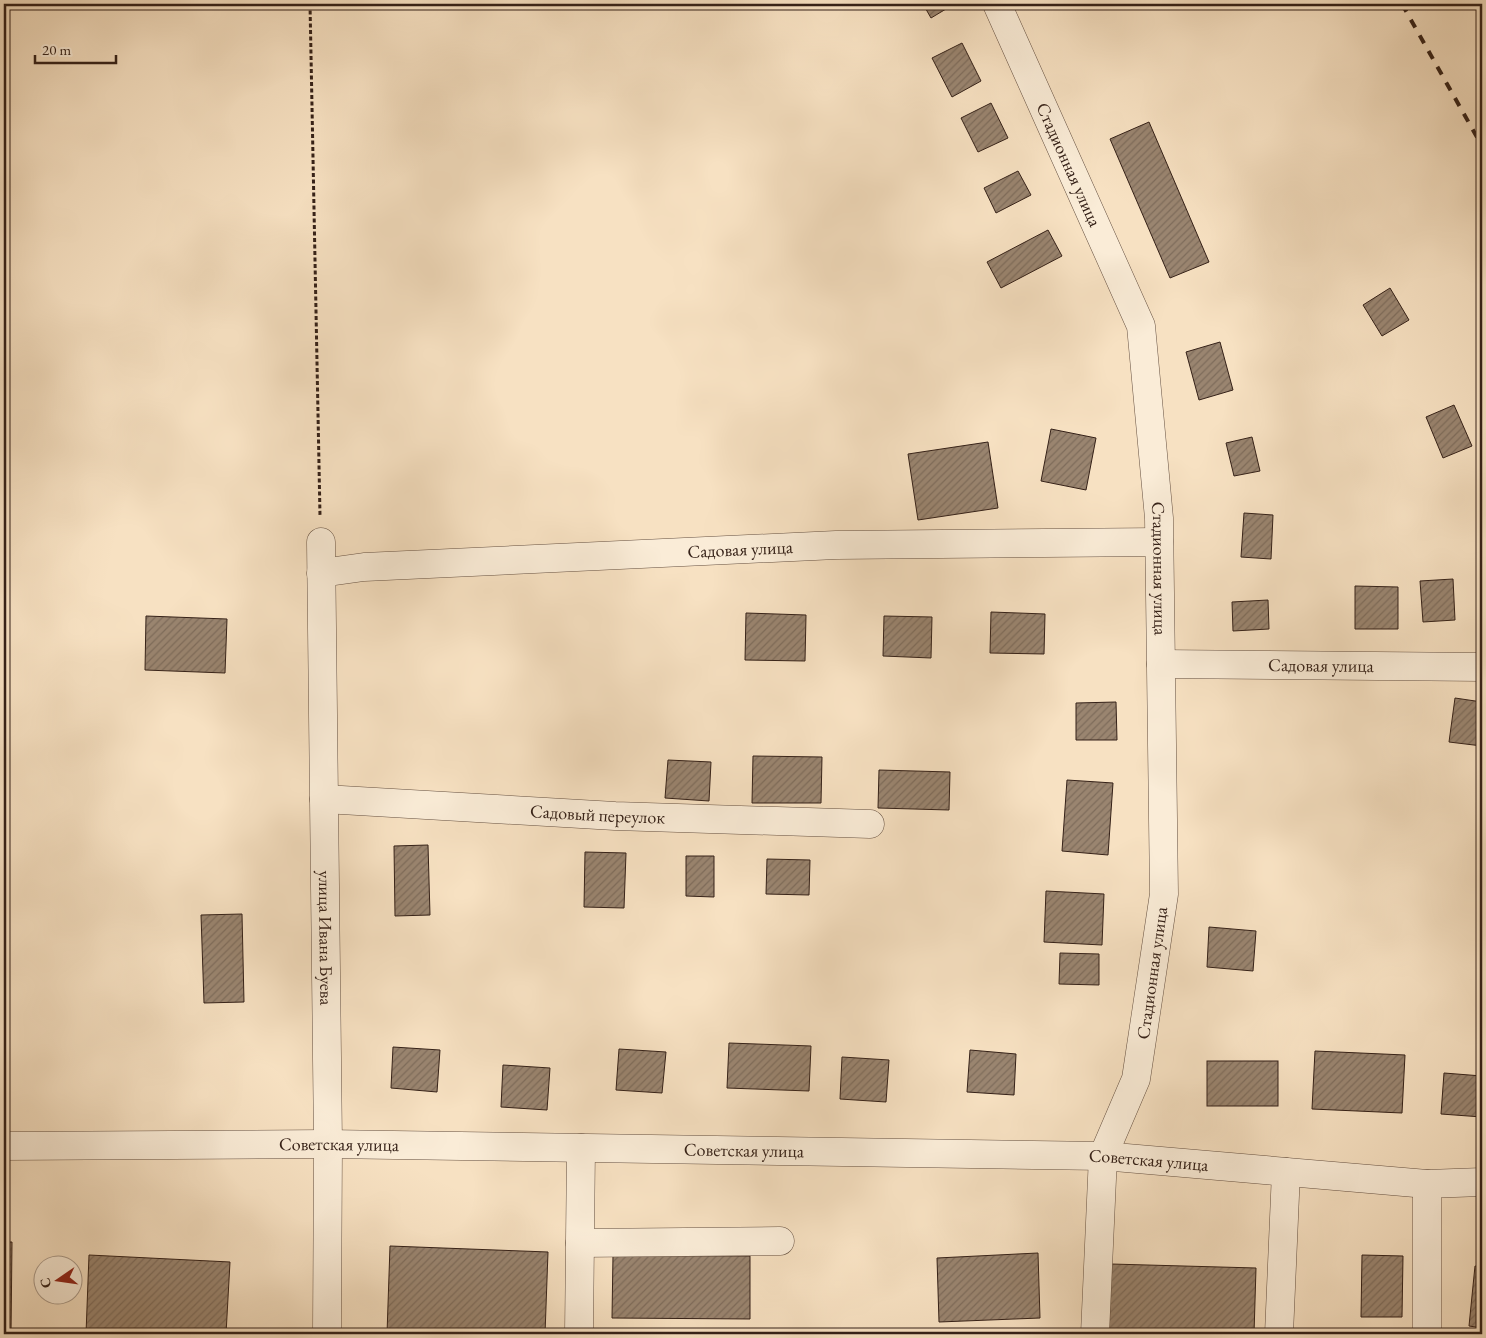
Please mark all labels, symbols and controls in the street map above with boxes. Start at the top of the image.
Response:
scale bar [35,32,116,64]
text: 20 m [42,40,71,59]
street label: Стадионная улица [1032,99,1107,231]
street label: Стадионная улица [1147,501,1173,636]
street label: Садовая улица [687,535,794,563]
street label: Садовая улица [1268,653,1375,677]
street label: Садовый переулок [530,799,666,829]
street label: улица Ивана Буева [314,870,338,1006]
street label: Стадионная улица [1131,904,1172,1041]
street label: Советская улица [279,1132,400,1156]
street label: Советская улица [684,1138,805,1162]
street label: Советская улица [1089,1144,1210,1176]
north arrow [32,1256,82,1306]
text: С [35,1276,55,1290]

